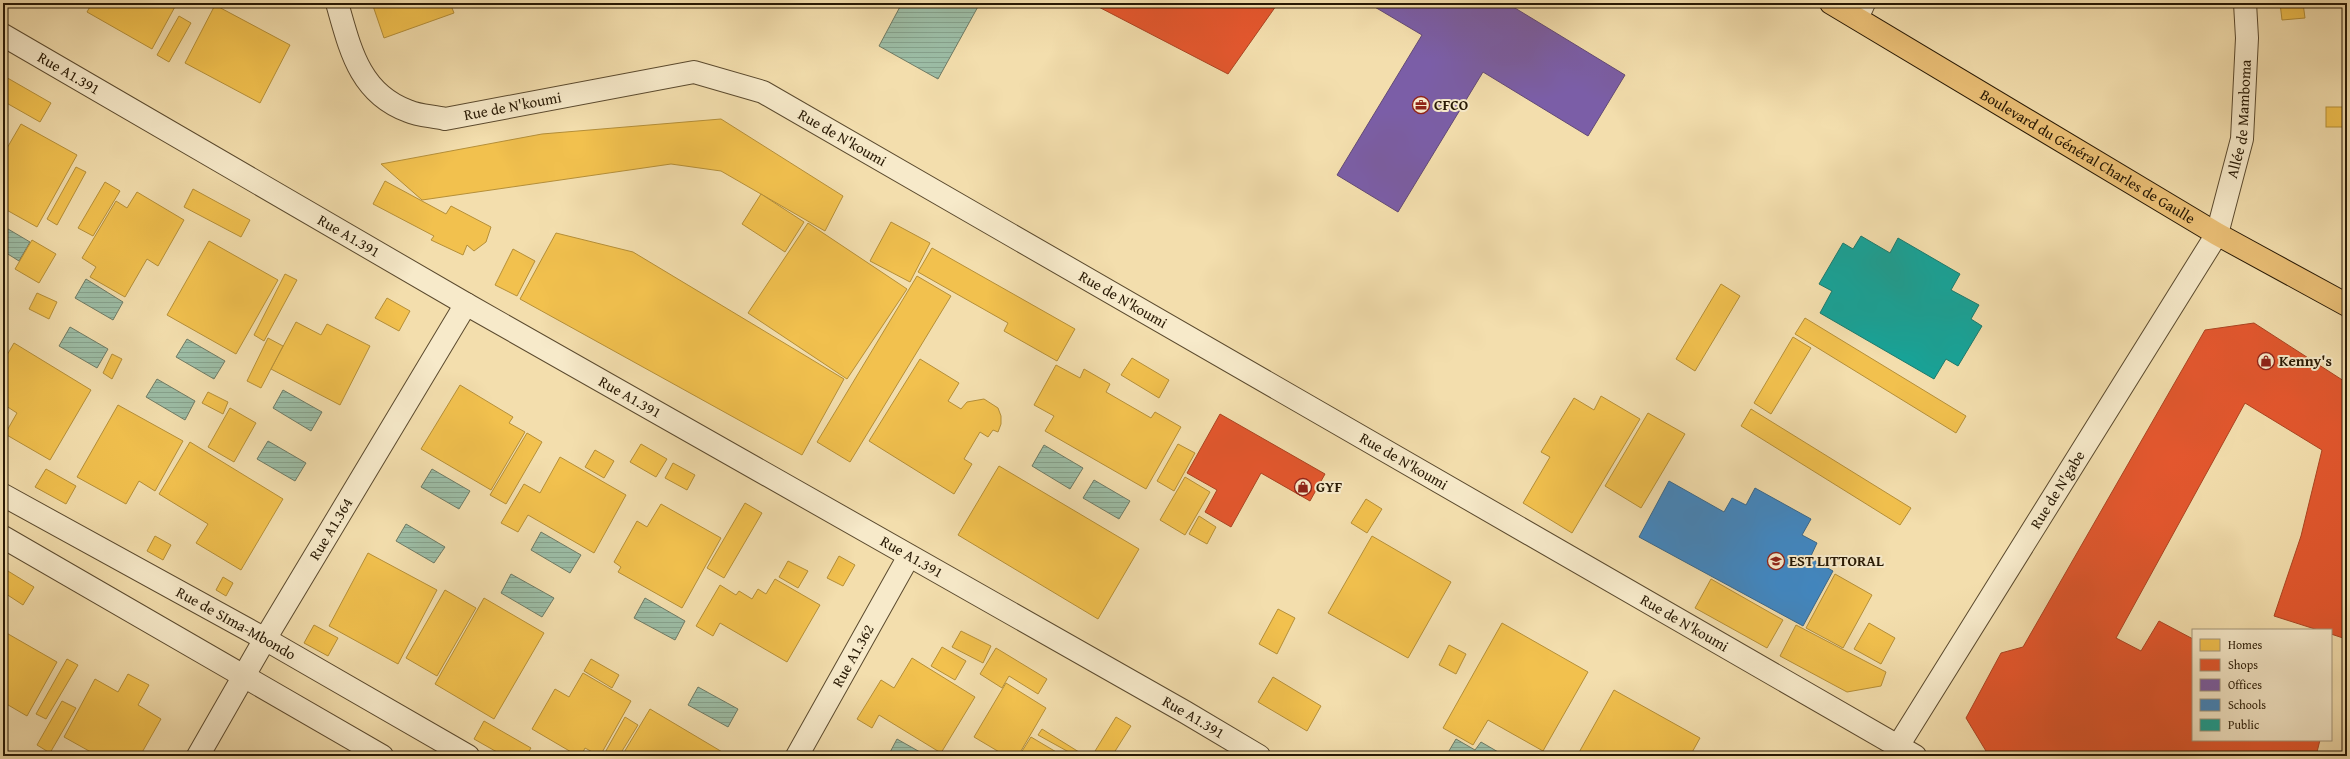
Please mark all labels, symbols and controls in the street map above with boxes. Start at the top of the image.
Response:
street label: Rue A1.391 [34,46,104,99]
street label: Allée de Mamboma [2221,59,2256,181]
street label: Boulevard du Général Charles de Gaulle [1976,84,2199,229]
street label: Rue de N'koumi [462,86,563,125]
place label: CFCO [1434,94,1468,115]
office icon: CFCO [1411,95,1431,115]
street label: Rue de N'koumi [795,104,891,171]
street label: Rue A1.391 [314,209,384,262]
street label: Rue de N'koumi [1075,265,1171,333]
place label: Kenny's [2279,350,2332,371]
shop icon: Kenny's [2256,351,2276,371]
street label: Rue A1.391 [595,370,665,423]
street label: Rue de N'koumi [1356,427,1452,495]
street label: Rue de N'gabe [2025,446,2090,533]
place label: GYF [1316,476,1342,497]
shop icon: GYF [1293,477,1313,497]
street label: Rue A1.364 [304,494,357,564]
street label: Rue A1.391 [877,530,947,583]
place label: EST LITTORAL [1789,550,1884,571]
school or university icon: EST LITTORAL [1766,551,1786,571]
street label: Rue de SIma-Mbondo [173,581,300,665]
street label: Rue de N'koumi [1637,589,1733,656]
street label: Rue A1.362 [827,620,879,691]
legend [2192,629,2332,741]
text: Homes [2228,636,2263,653]
text: Shops [2228,656,2258,673]
text: Offices [2228,676,2262,693]
street label: Rue A1.391 [1159,690,1229,743]
text: Schools [2228,696,2266,713]
text: Public [2228,716,2260,733]

